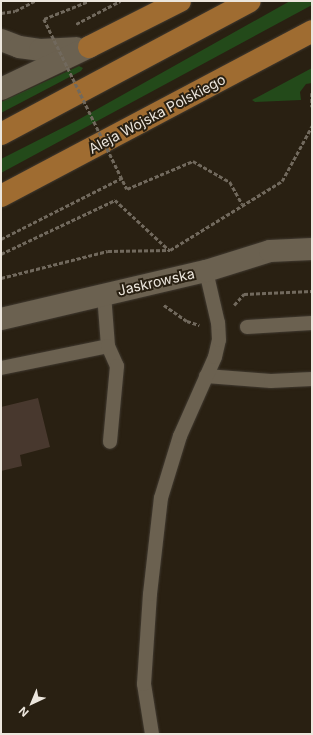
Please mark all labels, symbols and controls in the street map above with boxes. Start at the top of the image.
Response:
street label: Aleja Wojska Polskiego [86,71,228,157]
street label: Jaskrowska [116,265,196,299]
north arrow [12,683,52,723]
text: N [16,704,32,720]

